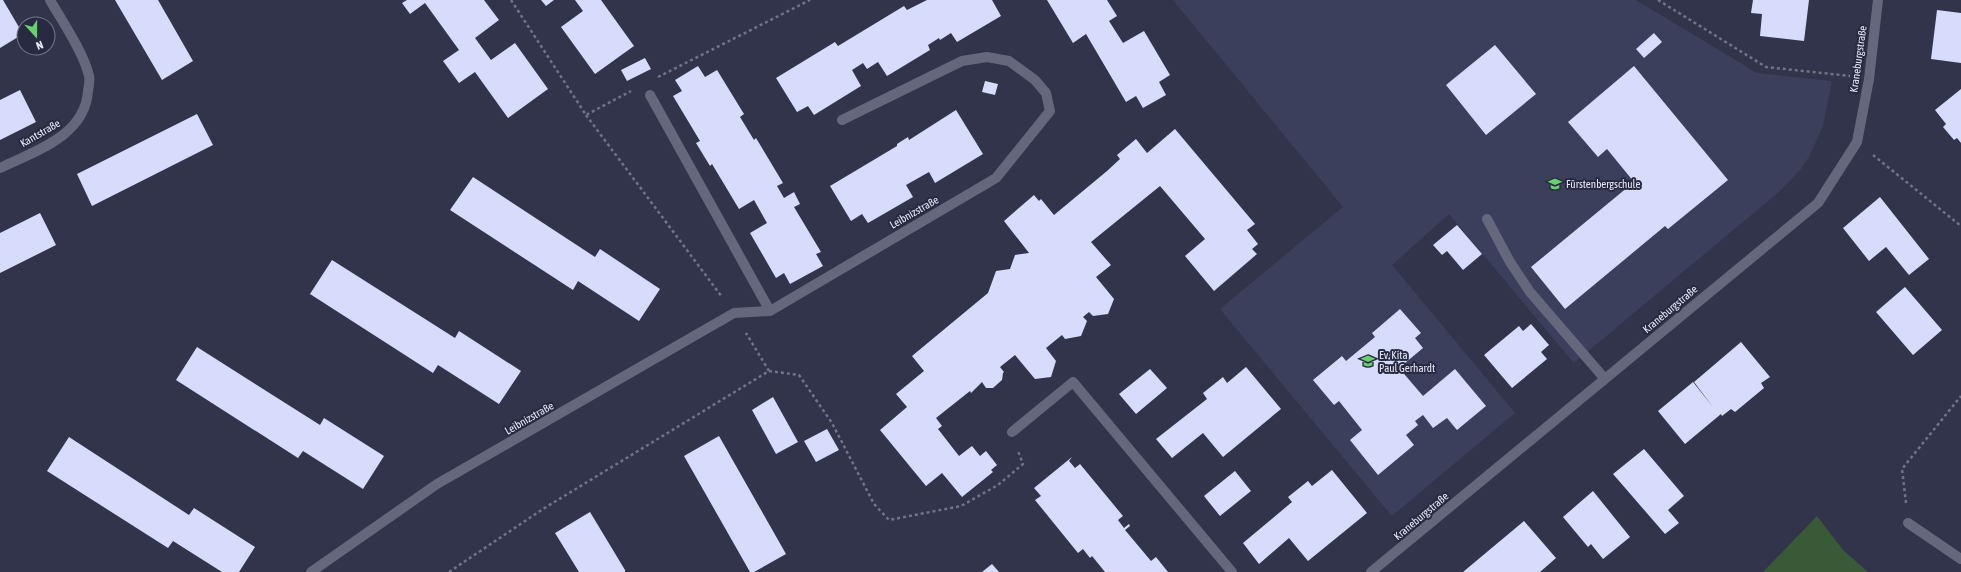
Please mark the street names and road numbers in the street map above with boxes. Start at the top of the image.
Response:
street label: Kraneburgstraße [1847,25,1869,93]
street label: Kantstraße [18,117,62,149]
street label: Leibnizstraße [888,193,940,231]
street label: Kraneburgstraße [1640,283,1700,335]
street label: Leibnizstraße [503,399,555,437]
street label: Kraneburgstraße [1391,490,1451,542]

